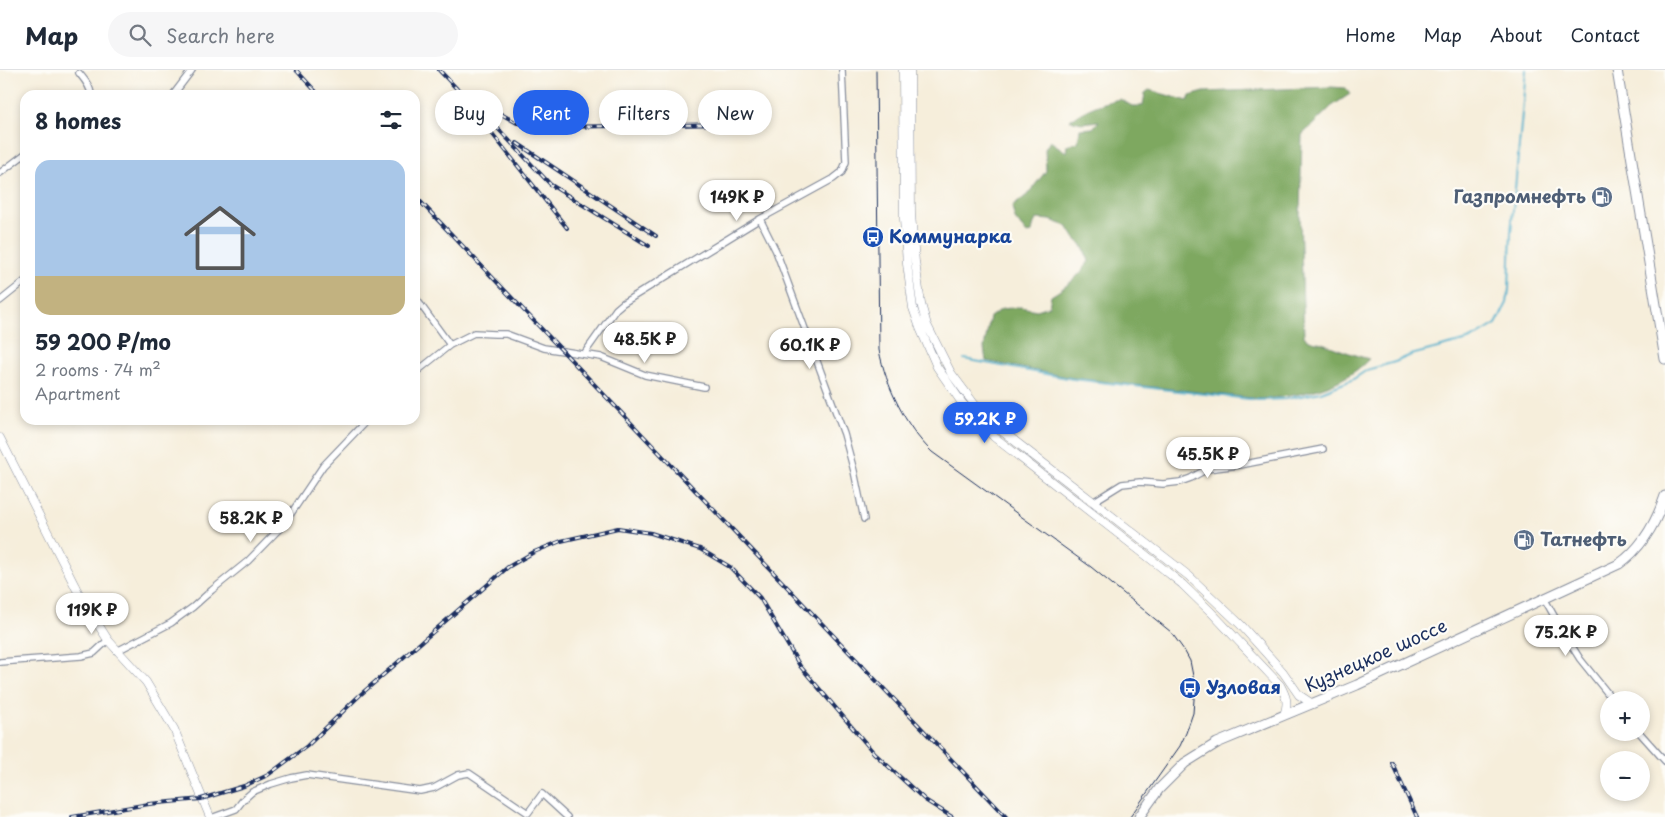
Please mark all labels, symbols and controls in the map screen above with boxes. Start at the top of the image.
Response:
search box [108,12,458,57]
text: Map [25,17,78,53]
icon: search [126,21,154,49]
text: Search here [166,21,275,49]
text: Home [1345,21,1395,48]
text: Map [1423,21,1462,48]
text: About [1490,21,1542,48]
text: Contact [1570,21,1640,48]
chip: Buy [435,90,503,135]
chip: Rent [513,90,589,135]
chip: Filters [599,90,688,135]
chip: New [698,90,772,135]
text: 8 homes [35,104,121,136]
icon: filters [377,106,405,134]
pin: 149K ₽ [696,180,778,222]
place label: Газпромнефть [1454,182,1586,209]
text: 149K ₽ [710,184,764,208]
fuel station icon: Газпромнефть [1590,185,1614,209]
icon: home [175,193,265,283]
place label: Коммунарка [889,222,1012,249]
bus stop icon: Коммунарка [861,225,885,249]
pin: 48.5K ₽ [599,322,691,364]
text: 59 200 ₽/mo [35,325,171,357]
text: 48.5K ₽ [614,326,676,350]
pin: 60.1K ₽ [764,328,856,370]
text: 60.1K ₽ [780,332,840,356]
text: 2 rooms · 74 m² [35,357,161,381]
text: Apartment [35,381,120,405]
pin: 59.2K ₽ [939,402,1031,444]
text: 59.2K ₽ [954,406,1016,430]
pin: 45.5K ₽ [1162,436,1254,479]
text: 45.5K ₽ [1177,441,1239,465]
pin: 58.2K ₽ [205,500,297,543]
text: 58.2K ₽ [219,505,283,529]
place label: Татнефть [1540,525,1627,552]
fuel station icon: Татнефть [1512,528,1536,552]
pin: 119K ₽ [51,592,133,635]
text: 119K ₽ [67,597,117,621]
street label: Кузнецкое шоссе [1300,611,1451,698]
pin: 75.2K ₽ [1520,614,1612,657]
text: 75.2K ₽ [1535,619,1597,643]
place label: Узловая [1206,673,1281,700]
bus stop icon: Узловая [1178,676,1202,700]
map controls [1600,691,1650,801]
button: + [1600,691,1650,741]
button: − [1600,751,1650,801]

